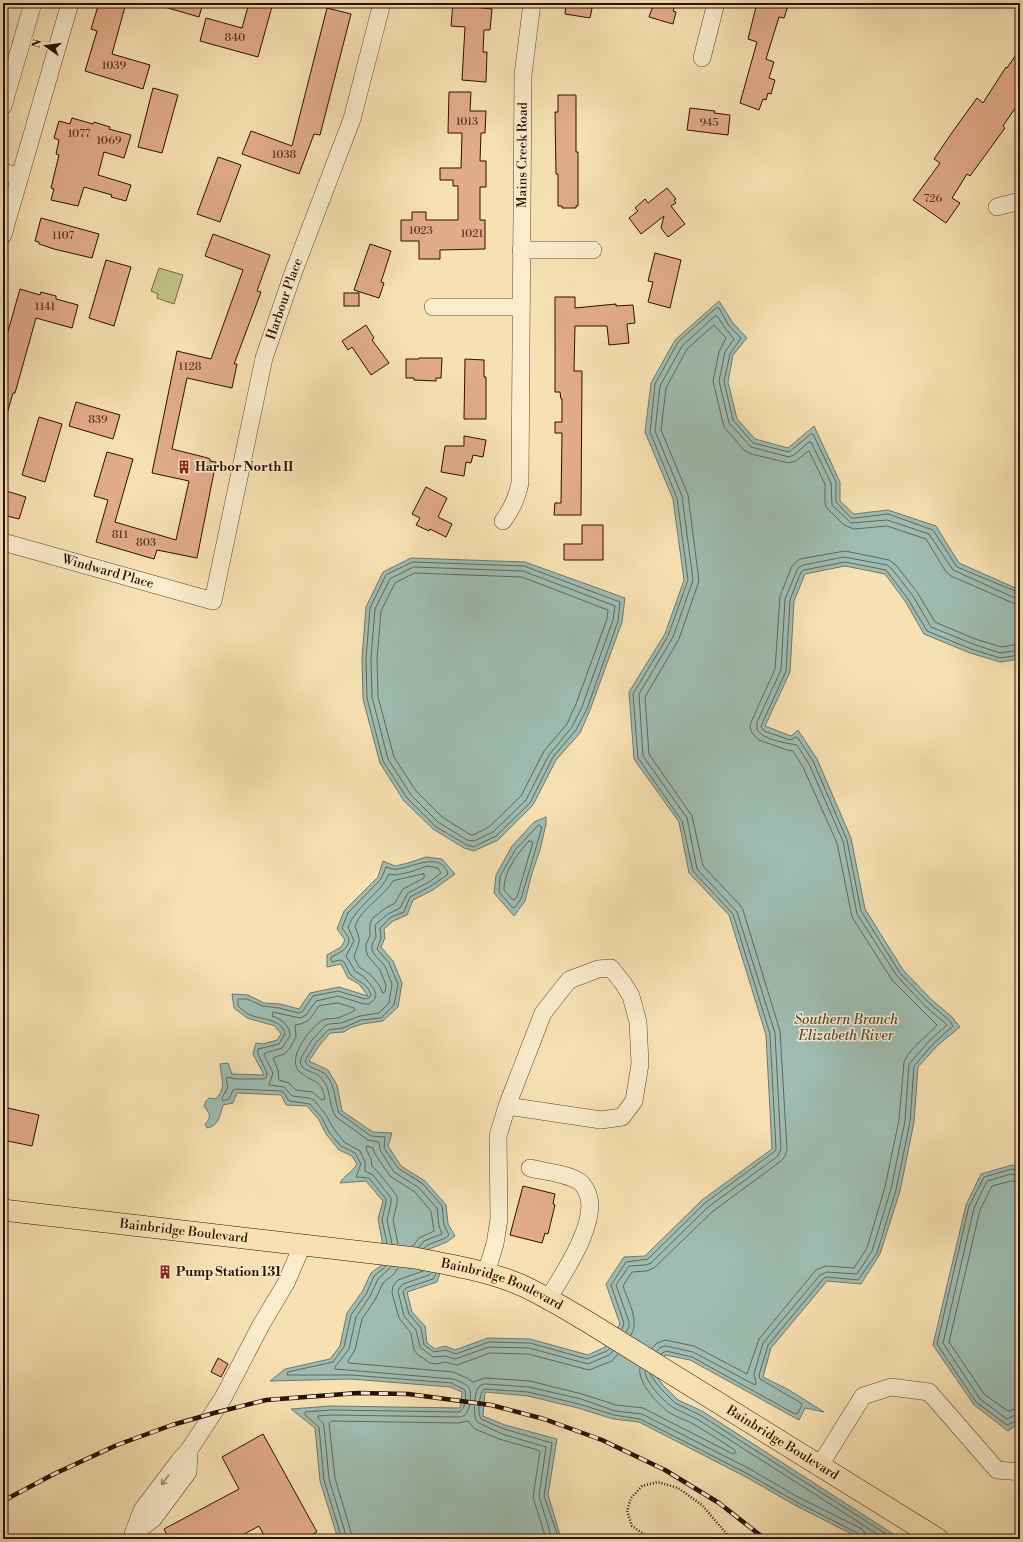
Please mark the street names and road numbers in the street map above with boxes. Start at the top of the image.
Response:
street label: Mains Creek Road [514,101,531,208]
street label: Harbour Place [263,255,306,342]
street label: Windward Place [59,551,156,592]
street label: Bainbridge Boulevard [118,1216,249,1247]
street label: Bainbridge Boulevard [439,1255,566,1314]
street label: Bainbridge Boulevard [723,1401,842,1484]

